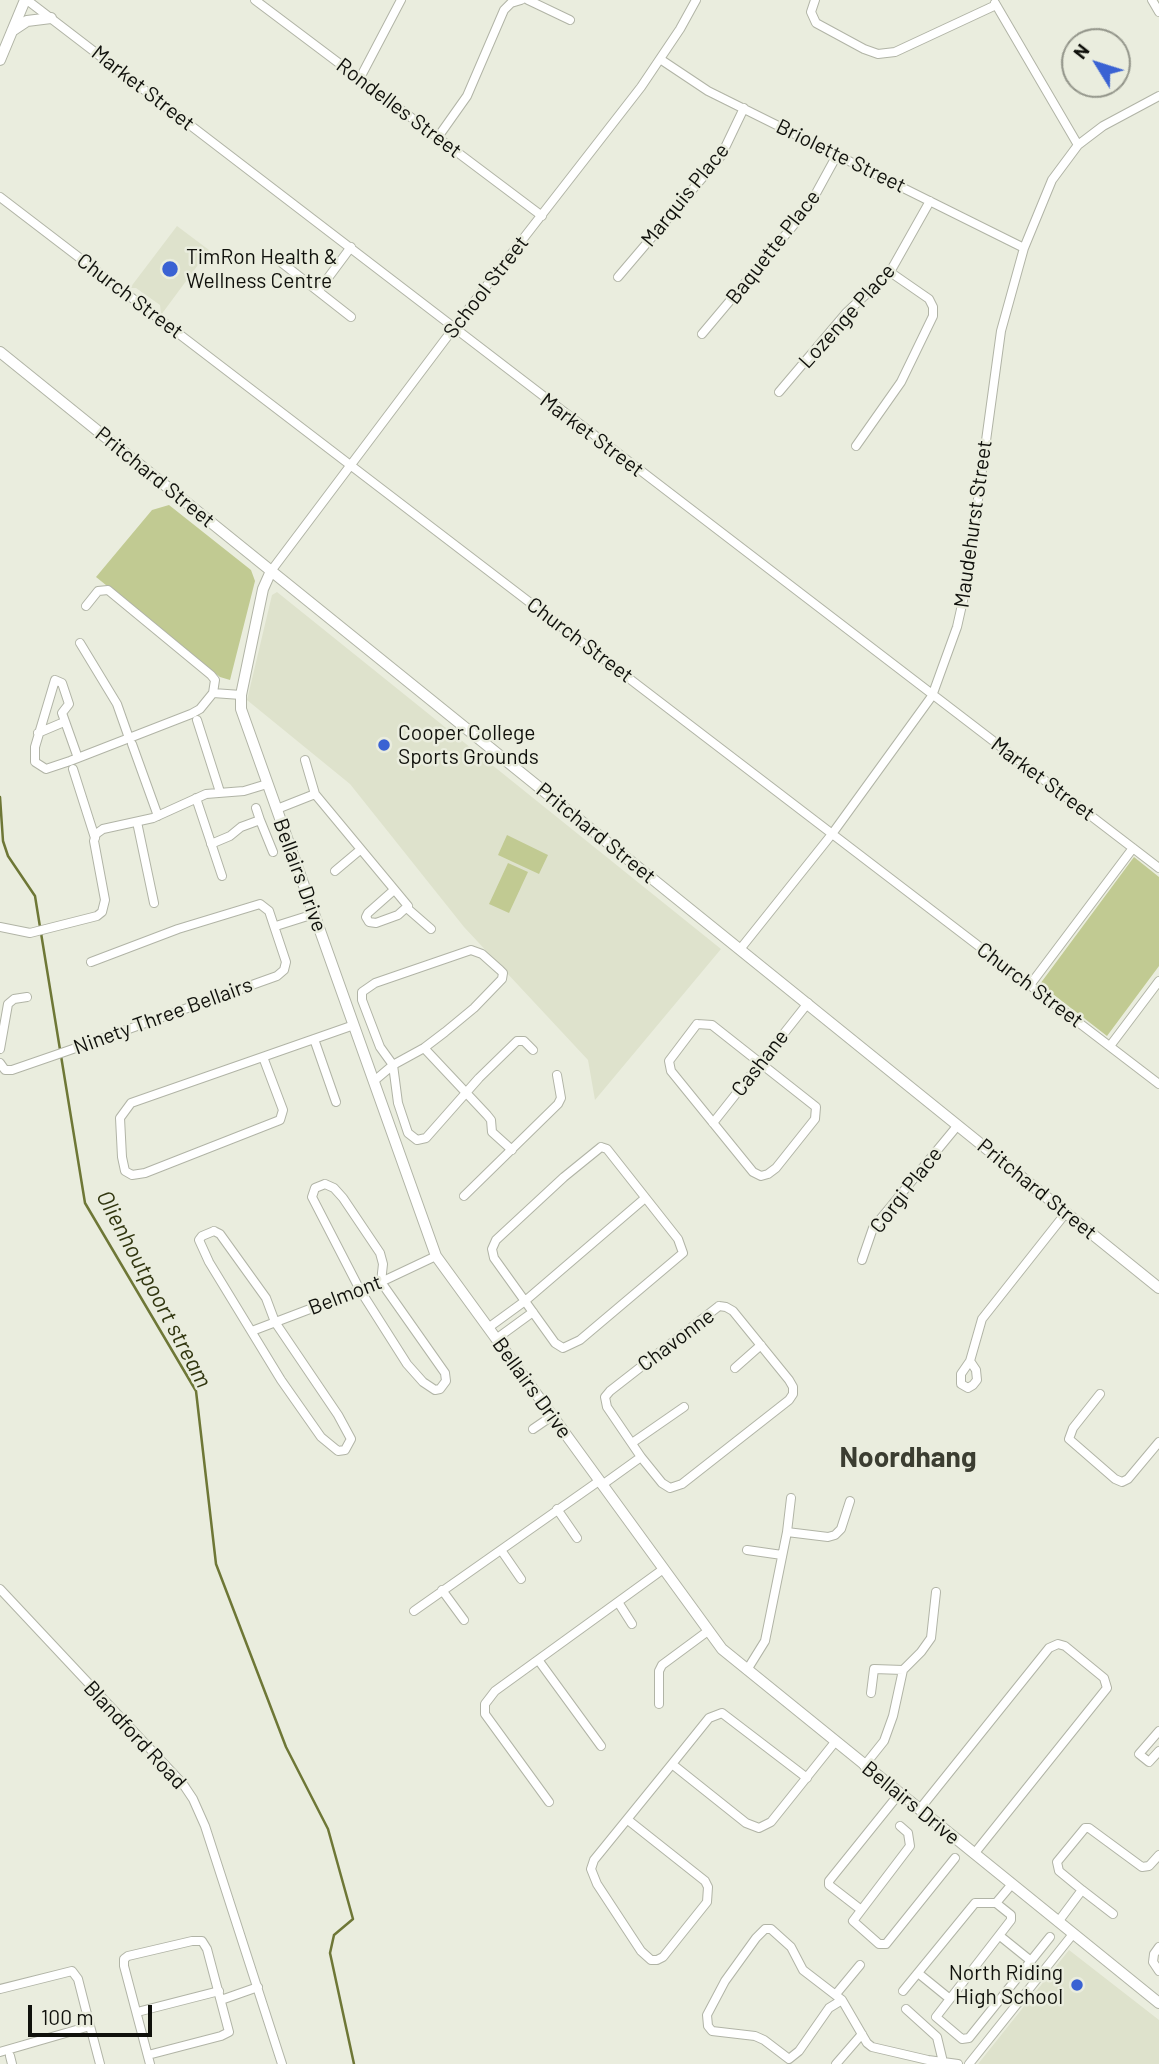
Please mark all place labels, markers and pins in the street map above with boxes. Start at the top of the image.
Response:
place label: TimRon Health & Wellness Centre [186,244,337,294]
marker: TimRon Health & Wellness Centre [160,259,180,279]
place label: Cooper College Sports Grounds [398,720,539,770]
marker: Cooper College Sports Grounds [376,737,392,753]
place label: North Riding High School [949,1960,1063,2010]
marker: North Riding High School [1069,1977,1085,1993]

